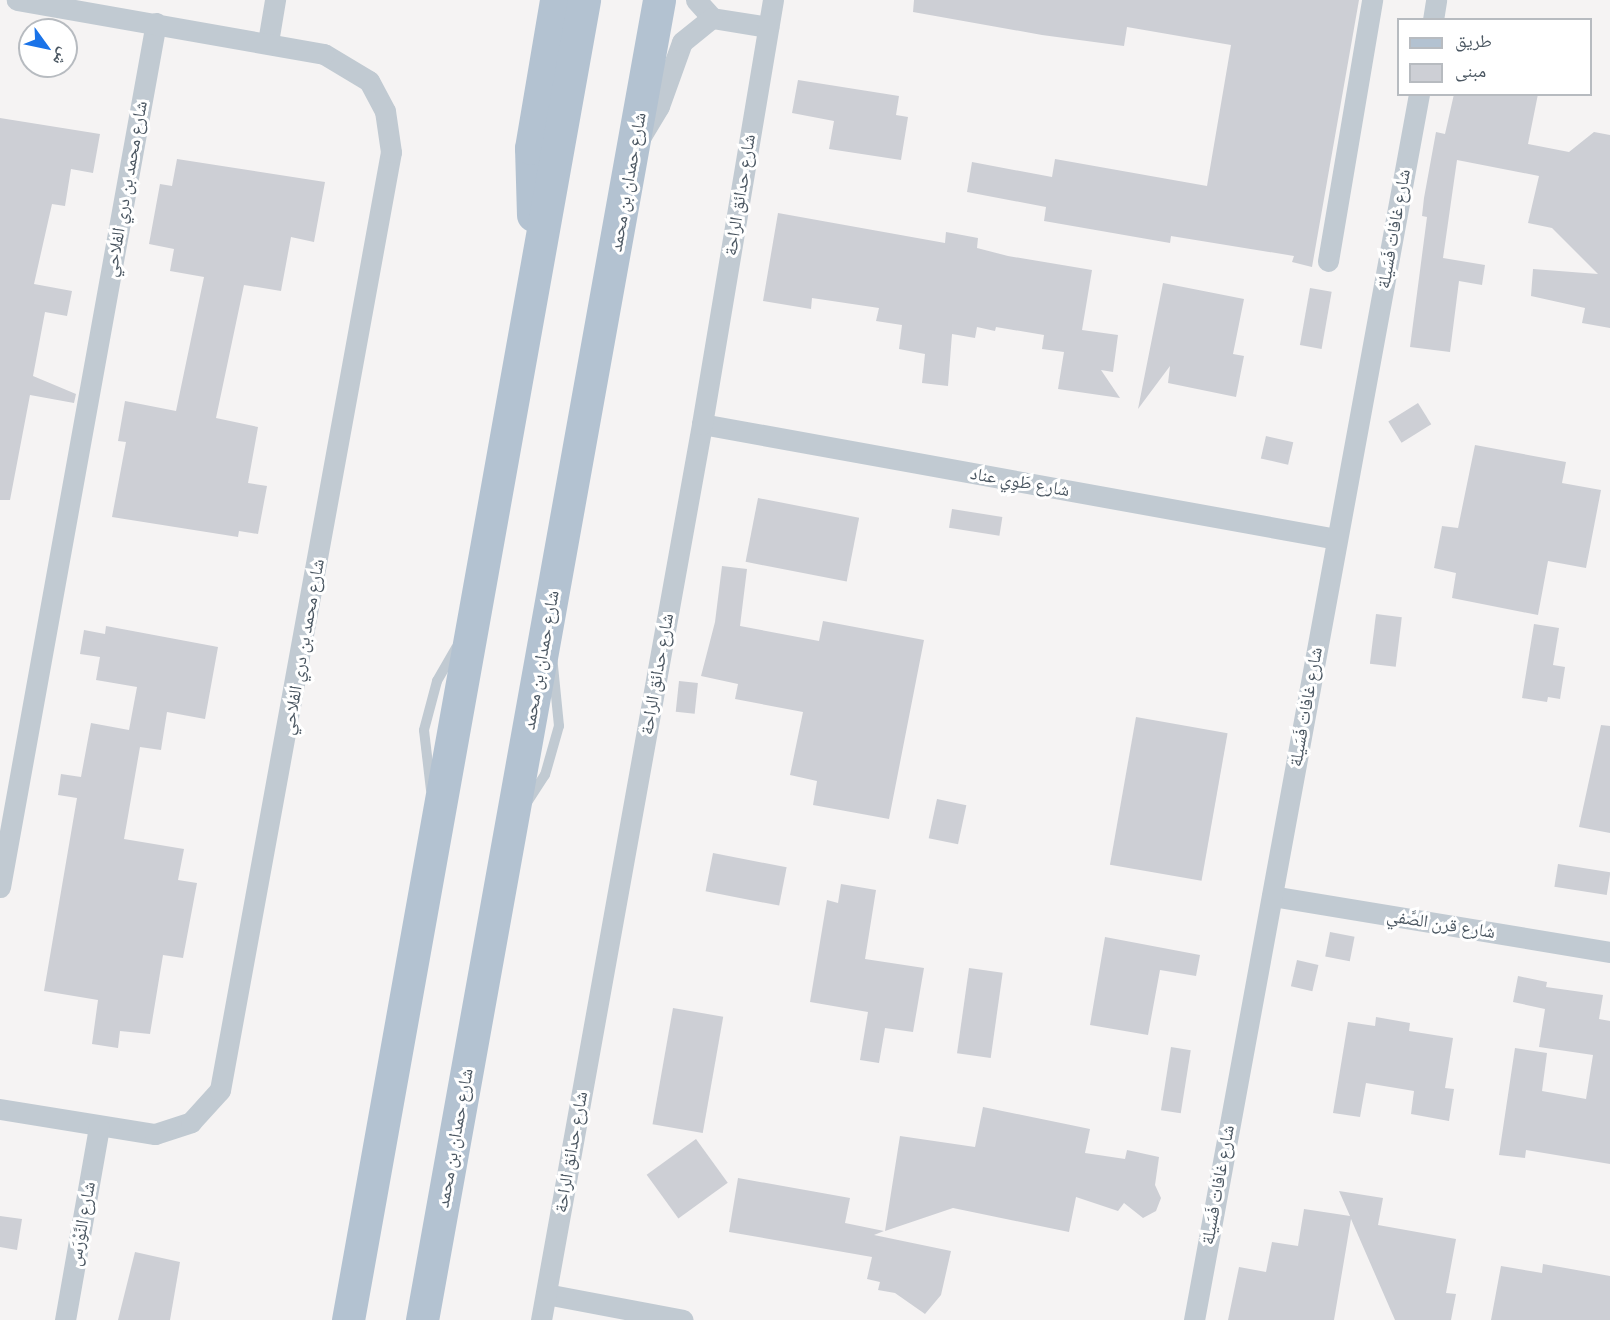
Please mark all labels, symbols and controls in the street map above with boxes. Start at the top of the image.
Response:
north arrow [18,18,78,78]
legend [1397,18,1592,96]
text: طريق [1455,30,1492,52]
text: ش [49,45,74,69]
text: مبنى [1455,60,1486,82]
street label: شارع محمد بن دري الفلاحي [100,99,152,279]
street label: شارع حمدان بن محمد [605,111,651,253]
street label: شارع حدائق الراحة [720,133,760,257]
street label: شارع غافات فَسَيلة [1373,168,1415,290]
street label: شارع طَوِي عناد [969,463,1071,501]
street label: شارع محمد بن دري الفلاحي [277,557,329,737]
street label: شارع حمدان بن محمد [518,589,564,731]
street label: شارع حدائق الراحة [636,612,678,736]
street label: شارع غافات فَسَيلة [1285,646,1327,768]
street label: شارع قرن الصَّفي [1385,905,1497,943]
street label: شارع حمدان بن محمد [432,1067,478,1209]
street label: شارع حدائق الراحة [550,1090,592,1214]
street label: شارع غافات فَسَيلة [1197,1124,1239,1246]
street label: شارع النَّوْرَس [64,1180,100,1268]

